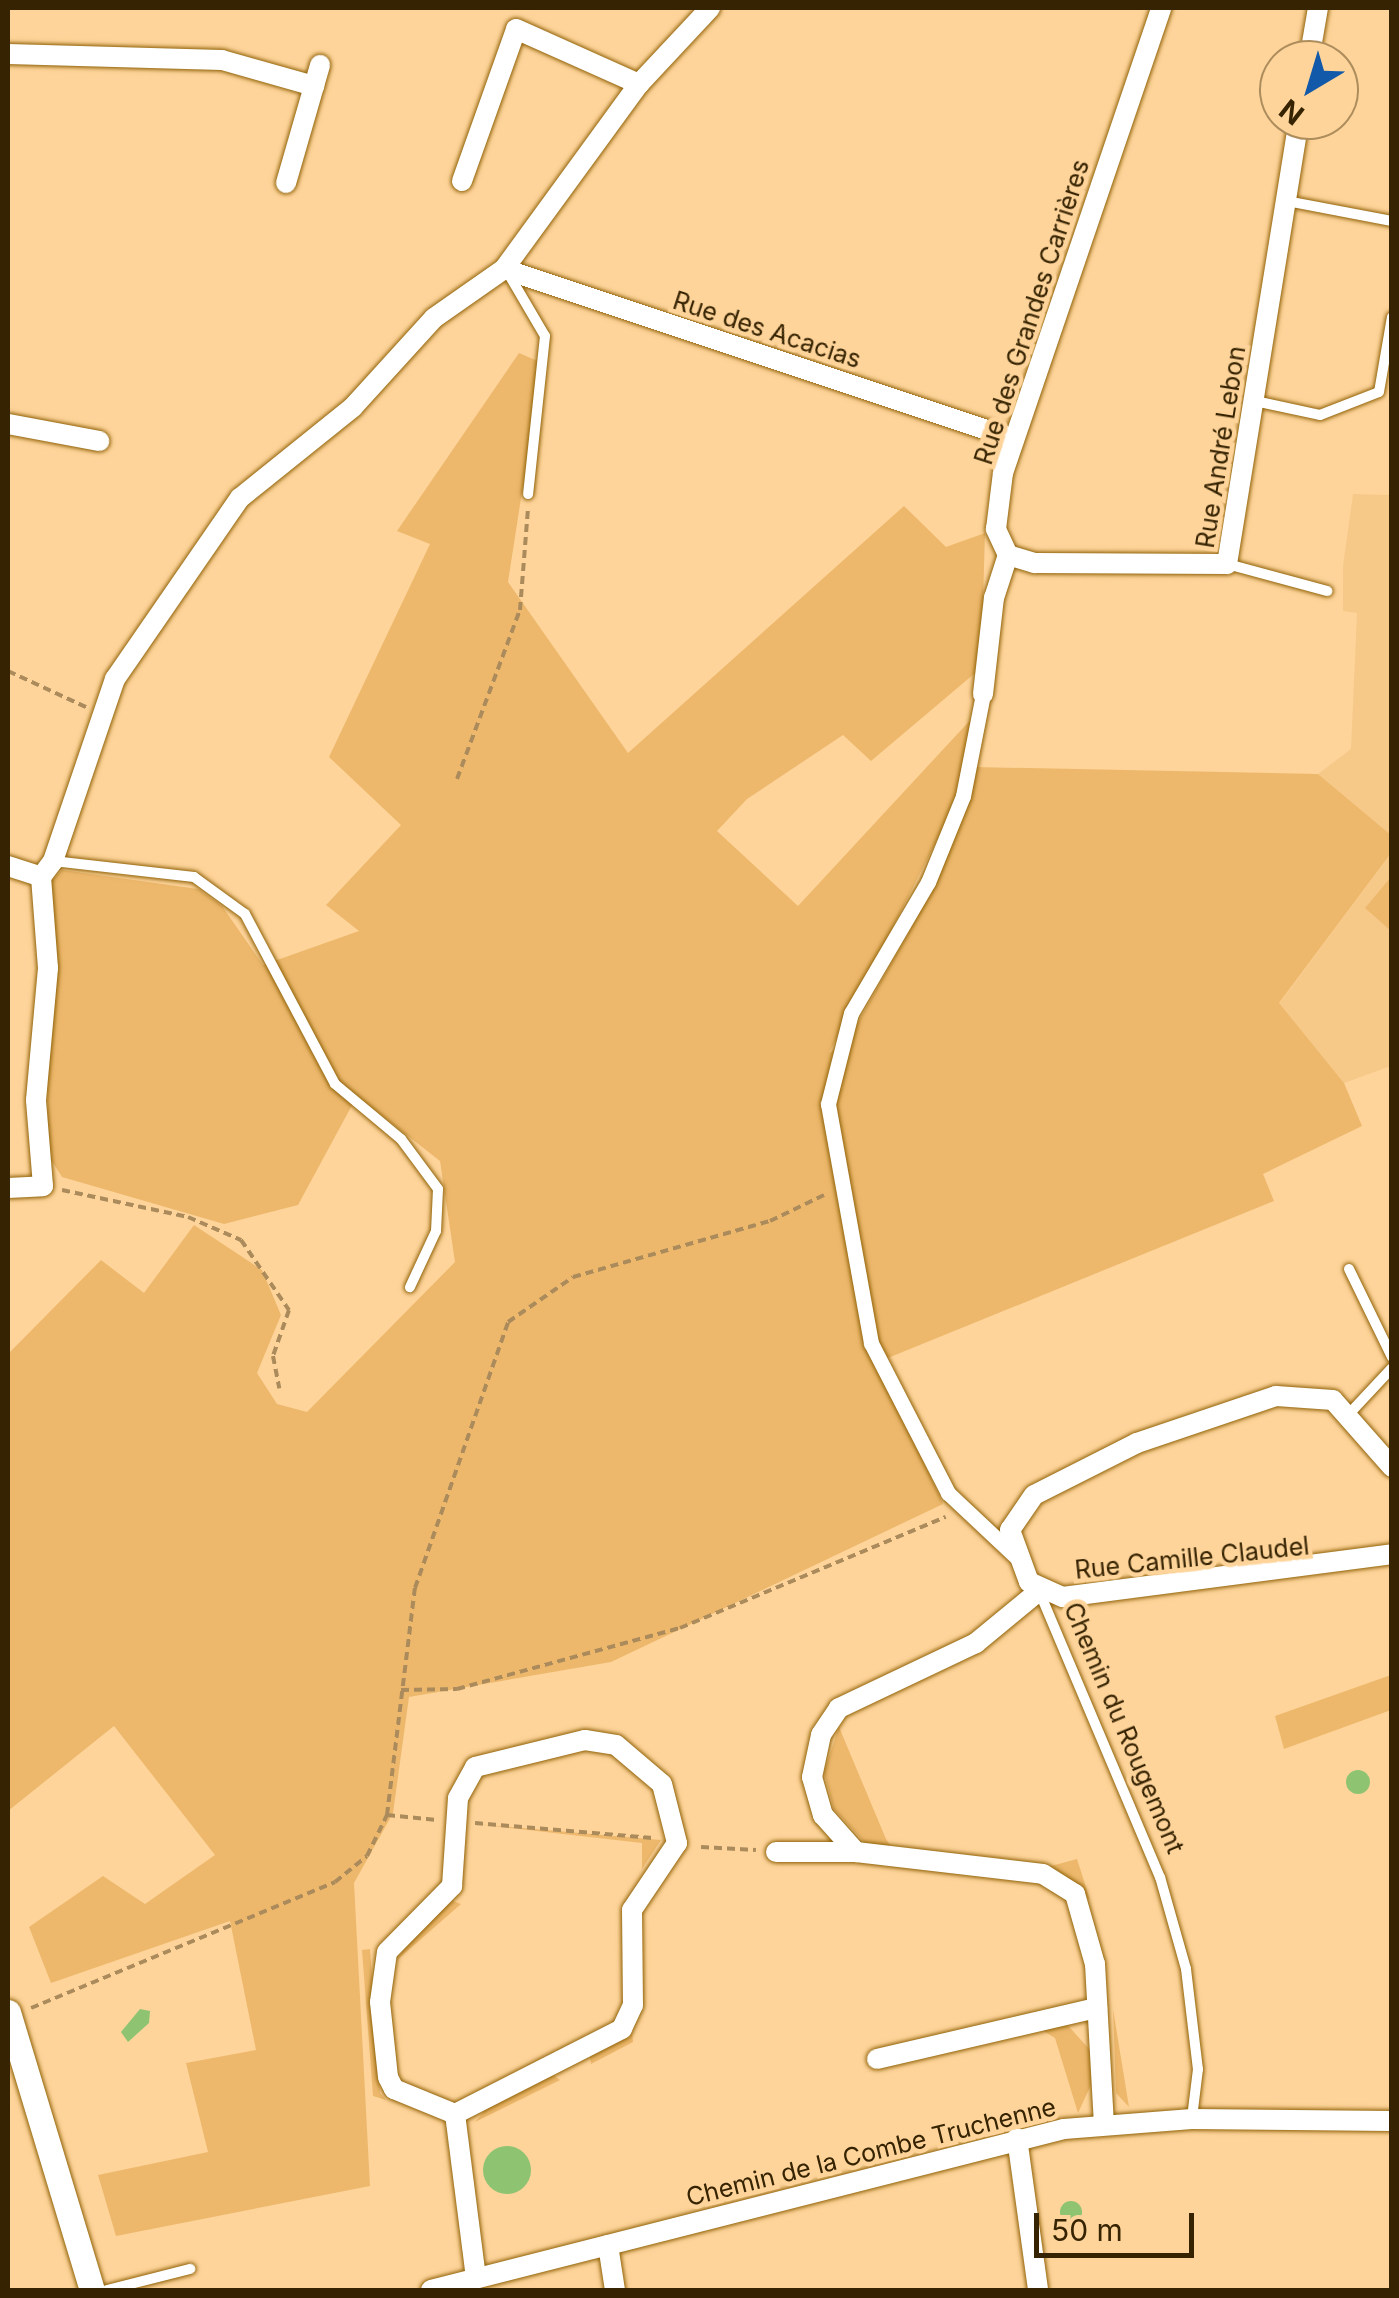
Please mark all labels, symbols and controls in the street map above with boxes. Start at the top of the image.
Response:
north arrow [1259,40,1359,140]
text: N [1273,92,1311,132]
street label: Rue des Grandes Carrières [968,156,1096,468]
street label: Rue des Acacias [669,285,865,375]
street label: Rue André Lebon [1190,344,1252,550]
street label: Rue Camille Claudel [1073,1531,1311,1585]
street label: Chemin du Rougemont [1057,1598,1191,1858]
street label: Chemin de la Combe Truchenne [683,2091,1059,2213]
scale bar [1039,2193,1199,2255]
text: 50 m [1051,2212,1123,2248]

